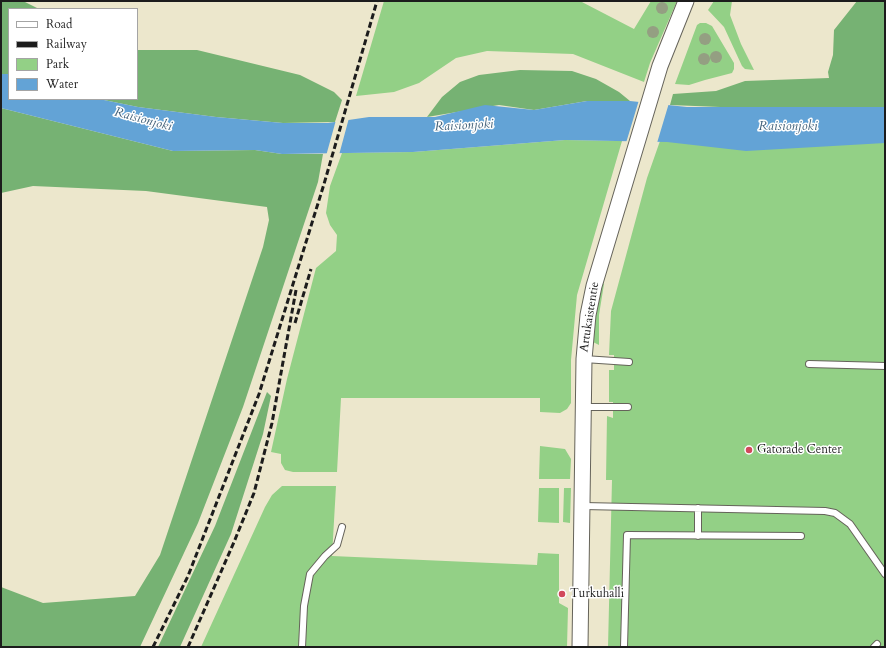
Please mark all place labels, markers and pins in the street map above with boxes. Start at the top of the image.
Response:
place label: Gatorade Center [757,443,842,457]
marker: Gatorade Center [744,445,754,455]
place label: Turkuhalli [570,587,624,601]
marker: Turkuhalli [557,589,567,599]

